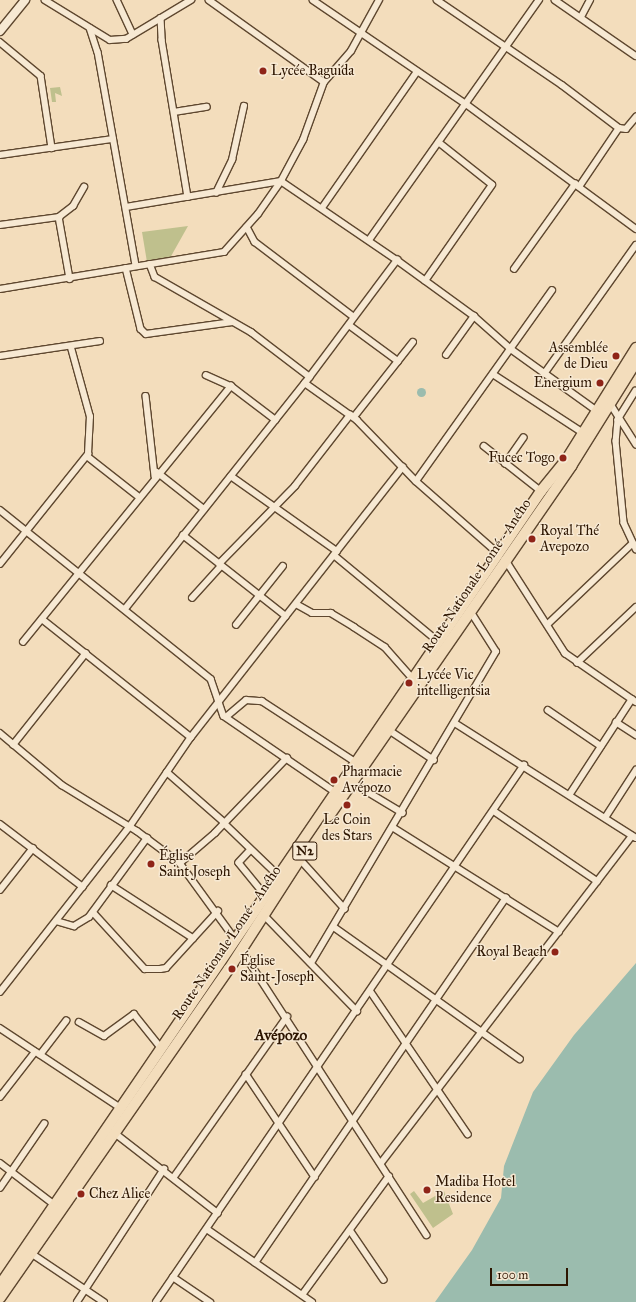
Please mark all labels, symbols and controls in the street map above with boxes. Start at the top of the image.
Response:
place label: Lycée Baguida [271,63,354,79]
marker: Lycée Baguida [258,66,268,76]
place label: Assemblée de Dieu [549,340,608,372]
marker: Assemblée de Dieu [611,351,621,361]
place label: Energium [534,375,592,391]
marker: Energium [595,378,605,388]
place label: Fucec Togo [489,450,555,466]
marker: Fucec Togo [558,453,568,463]
street label: Route Nationale Lomé - Aného [419,496,535,656]
place label: Royal Thé Avepozo [540,523,599,556]
marker: Royal Thé Avepozo [527,534,537,544]
place label: Lycée Vic intelligentsia [417,667,490,700]
marker: Lycée Vic intelligentsia [404,678,414,688]
place label: Pharmacie Avépozo [342,764,402,796]
marker: Pharmacie Avépozo [329,775,339,785]
marker: Le Coin des Stars [342,800,352,810]
place label: Le Coin des Stars [322,812,372,844]
road number: N2 [292,840,318,862]
place label: Église Saint Joseph [159,848,230,880]
marker: Église Saint Joseph [146,859,156,869]
street label: Route Nationale Lomé - Aného [169,863,285,1023]
place label: Royal Beach [476,944,547,960]
marker: Royal Beach [550,947,560,957]
place label: Église Saint-Joseph [240,953,314,986]
marker: Église Saint-Joseph [227,964,237,974]
district label: Avépozo [255,1027,307,1045]
place label: Madiba Hotel Residence [435,1174,516,1206]
marker: Madiba Hotel Residence [422,1185,432,1195]
place label: Chez Alice [89,1186,150,1202]
marker: Chez Alice [76,1189,86,1199]
scale bar [492,1260,570,1286]
text: 100 m [497,1268,528,1282]

